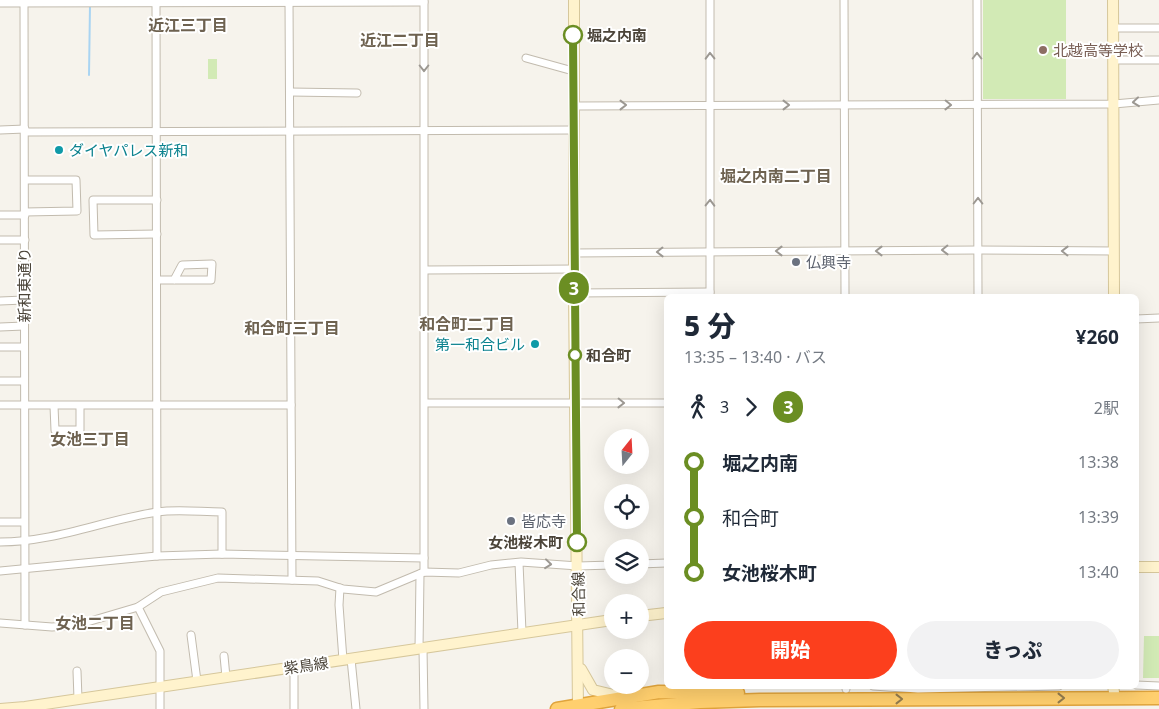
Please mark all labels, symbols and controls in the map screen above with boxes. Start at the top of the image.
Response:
district label: 近江三丁目 [148,14,228,36]
marker: 堀之内南 [563,25,583,45]
place label: 堀之内南 [587,25,647,45]
district label: 近江二丁目 [360,29,440,51]
place label: 北越高等学校 [1053,40,1143,60]
marker: 北越高等学校 [1037,44,1049,56]
one-way arrow [705,52,715,60]
one-way arrow [972,52,982,60]
one-way arrow [419,64,429,72]
one-way arrow [1132,96,1140,107]
one-way arrow [620,100,628,110]
one-way arrow [782,100,790,110]
one-way arrow [945,100,953,110]
place label: ダイヤパレス新和 [69,140,188,160]
marker: ダイヤパレス新和 [53,144,65,156]
district label: 堀之内南二丁目 [720,165,832,187]
one-way arrow [973,197,983,204]
one-way arrow [705,198,715,206]
one-way arrow [875,245,883,256]
one-way arrow [941,245,949,255]
one-way arrow [775,246,782,256]
one-way arrow [1061,246,1069,256]
street label: 新和東通り [14,247,34,323]
one-way arrow [656,247,664,257]
place label: 仏興寺 [806,252,851,272]
marker: 仏興寺 [790,256,802,268]
line badge: 3 [558,272,590,304]
text: 3 [569,276,579,300]
text: 5 分 [684,306,735,344]
district label: 和合町二丁目 [419,313,515,335]
district label: 和合町三丁目 [244,317,340,339]
text: ¥260 [1076,324,1119,350]
place label: 第一和合ビル [435,334,525,354]
marker: 第一和合ビル [529,338,541,350]
place label: 和合町 [586,345,631,365]
text: 13:35 – 13:40 · バス [684,346,827,368]
marker: 和合町 [568,348,582,362]
icon: walk [684,393,712,421]
icon: forward [737,393,765,421]
text: 3 [783,395,793,419]
text: 3 [720,396,729,418]
text: 2駅 [1094,397,1119,419]
one-way arrow [618,398,625,408]
district label: 女池三丁目 [50,428,130,450]
north arrow [604,429,649,474]
map controls [604,429,649,694]
text: 堀之内南 [722,450,798,476]
text: 13:38 [1078,451,1119,473]
button: locate [604,484,649,529]
text: 和合町 [722,505,779,531]
text: 13:39 [1078,506,1119,528]
place label: 皆応寺 [521,511,566,531]
marker: 皆応寺 [505,515,517,527]
place label: 女池桜木町 [488,532,563,552]
marker: 女池桜木町 [567,532,587,552]
button: layers [604,539,649,584]
one-way arrow [544,558,552,569]
text: 女池桜木町 [722,560,817,586]
text: 13:40 [1078,561,1119,583]
street label: 和合線 [568,571,588,617]
button: + [604,594,649,639]
district label: 女池二丁目 [55,612,135,634]
button: 開始 [684,621,897,679]
button: きっぷ [907,621,1119,679]
button: − [604,649,649,694]
street label: 紫鳥線 [282,652,330,678]
one-way arrow [1058,693,1066,703]
one-way arrow [896,694,903,704]

